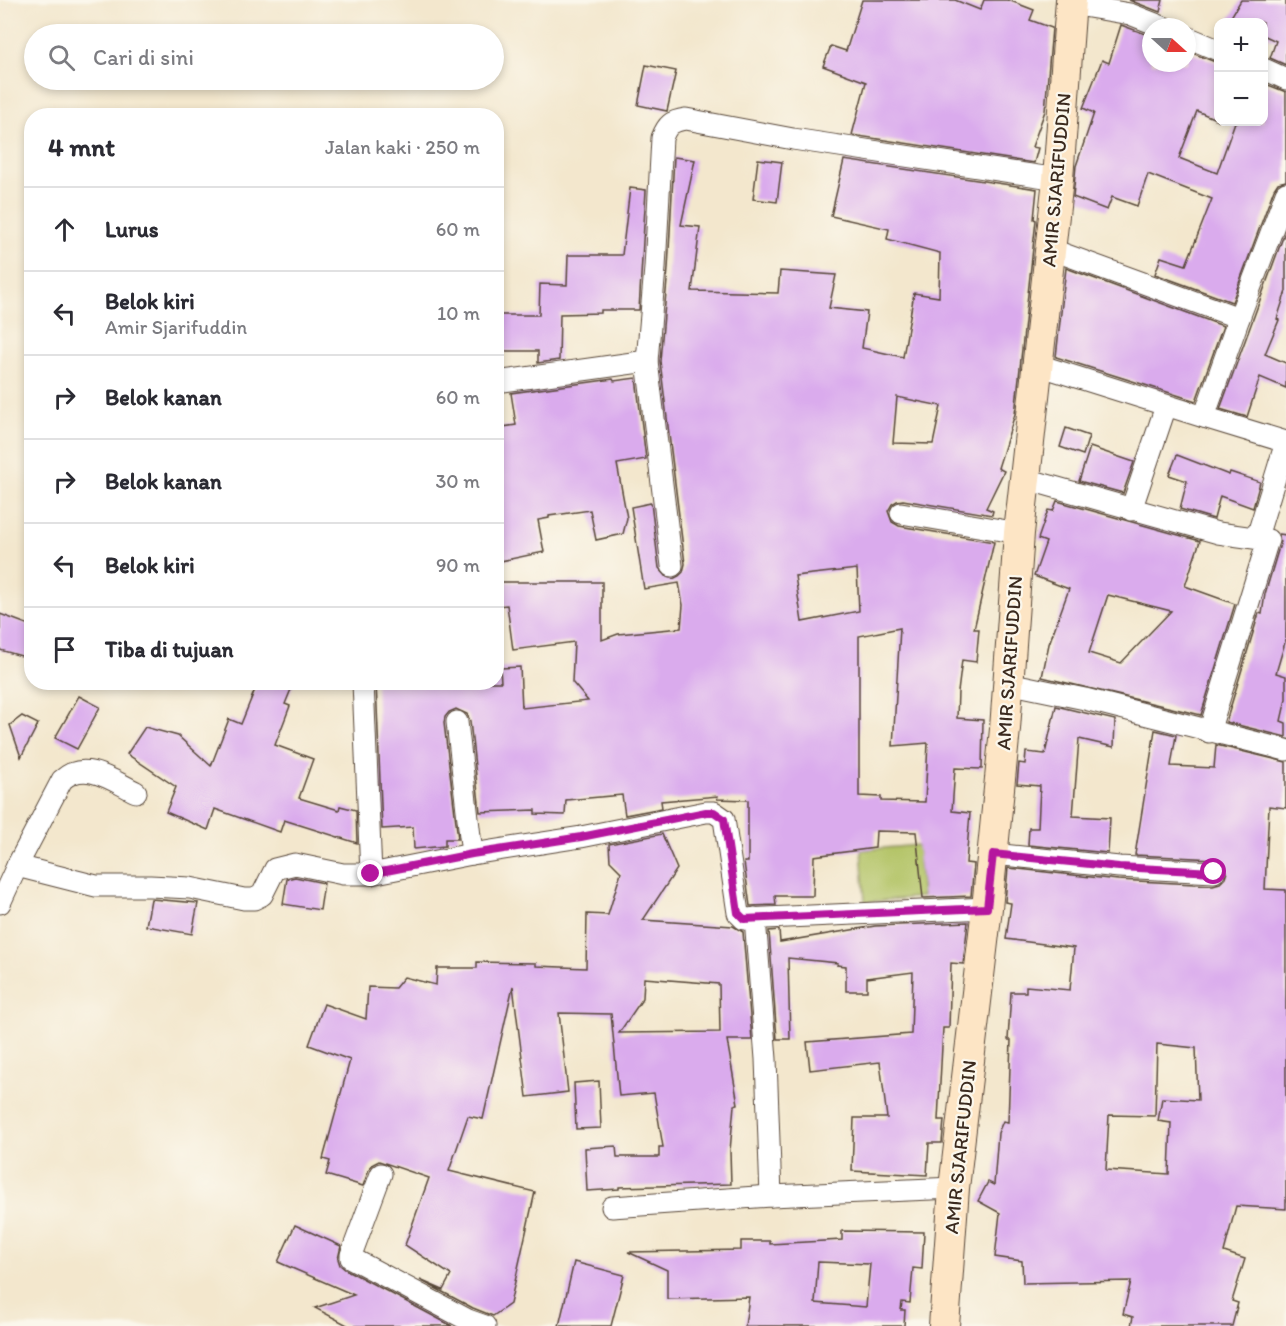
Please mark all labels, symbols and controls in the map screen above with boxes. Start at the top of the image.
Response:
north arrow [1142,18,1196,72]
map controls [1214,18,1268,126]
button: + [1214,18,1268,72]
search box [24,24,504,90]
icon: search [45,41,78,74]
text: Cari di sini [93,44,194,71]
button: − [1214,72,1268,126]
street label: AMIR SJARIFUDDIN [1036,92,1076,268]
text: 4 mnt [48,131,115,163]
text: Jalan kaki · 250 m [325,135,480,159]
icon: ahead [48,213,81,246]
text: Lurus [105,216,159,243]
text: 60 m [436,217,480,241]
text: Belok kiri [105,288,195,315]
icon: left [48,297,81,330]
text: 10 m [437,301,480,325]
text: Amir Sjarifuddin [105,315,247,339]
icon: right [48,381,81,414]
text: Belok kanan [105,384,222,411]
text: 60 m [436,385,480,409]
icon: right [48,465,81,498]
text: Belok kanan [105,468,222,495]
text: 30 m [435,469,480,493]
icon: left [48,549,81,582]
text: Belok kiri [105,552,195,579]
text: 90 m [436,553,480,577]
street label: AMIR SJARIFUDDIN [991,575,1027,751]
icon: arrive [48,633,81,666]
text: Tiba di tujuan [105,636,234,663]
route start [1200,858,1226,884]
route end [357,860,383,886]
street label: AMIR SJARIFUDDIN [939,1059,981,1235]

